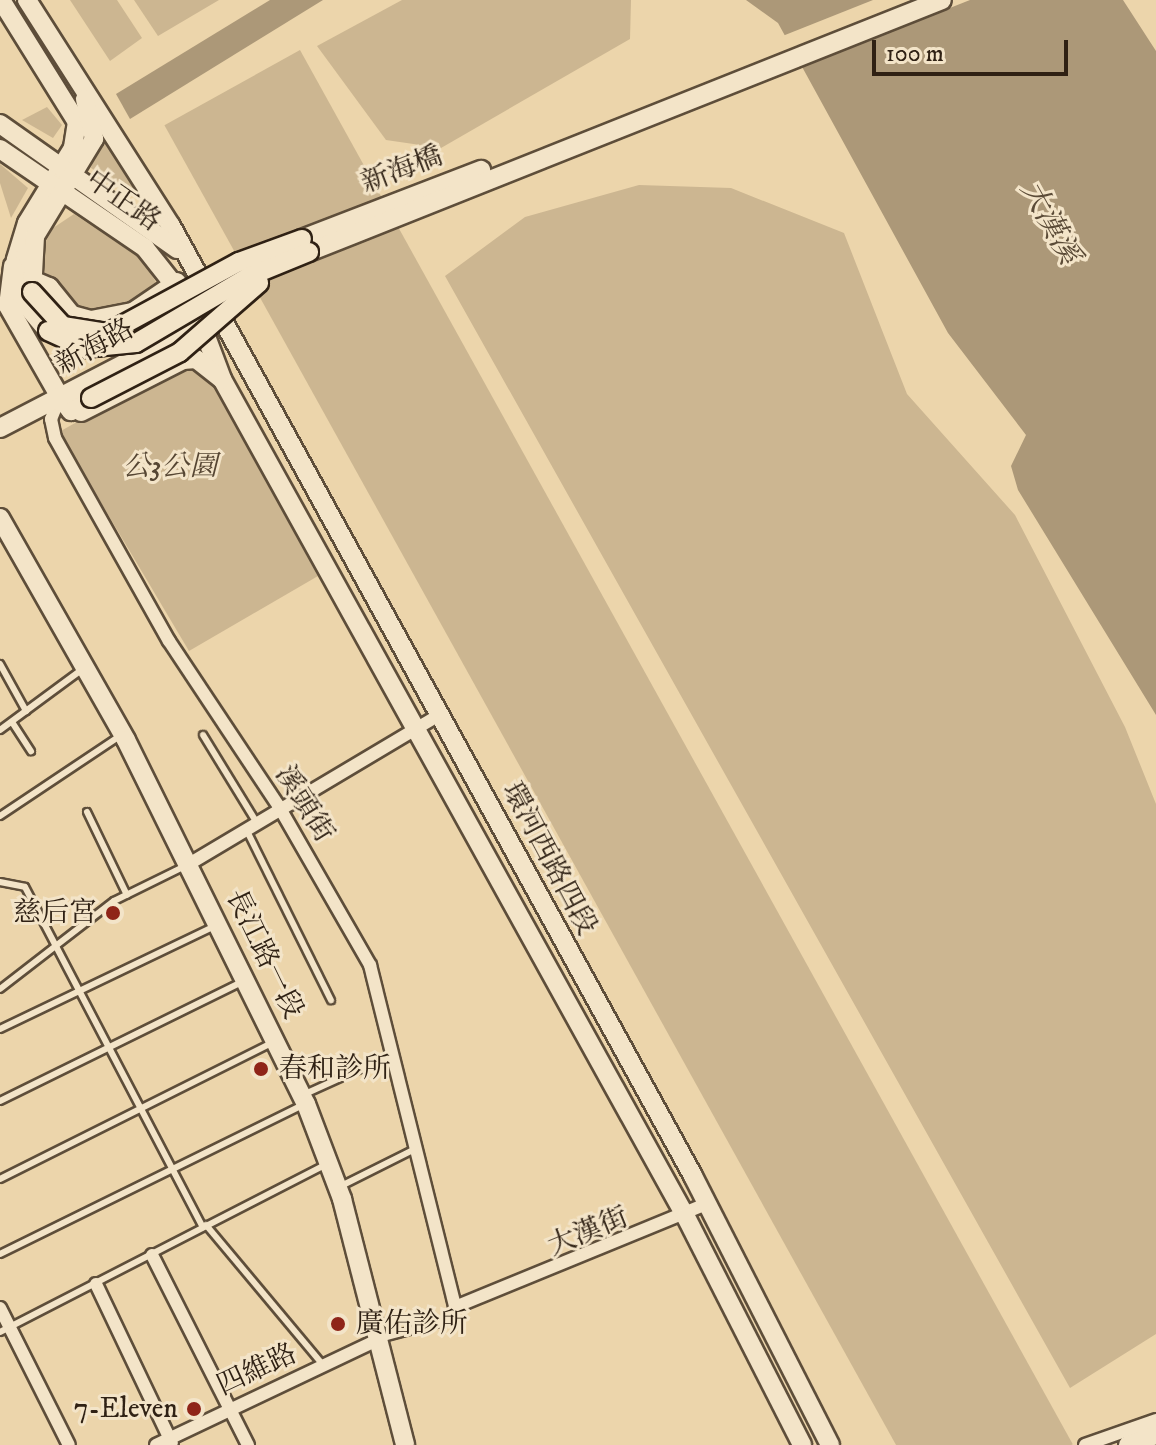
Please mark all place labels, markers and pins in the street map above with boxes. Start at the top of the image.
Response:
place label: 慈后宮 [13,896,97,930]
marker: 慈后宮 [104,904,122,922]
place label: 春和診所 [279,1052,391,1086]
marker: 春和診所 [250,1058,272,1080]
place label: 廣佑診所 [356,1307,468,1341]
marker: 廣佑診所 [327,1313,349,1335]
place label: 7-Eleven [74,1392,178,1426]
marker: 7-Eleven [185,1400,203,1418]

